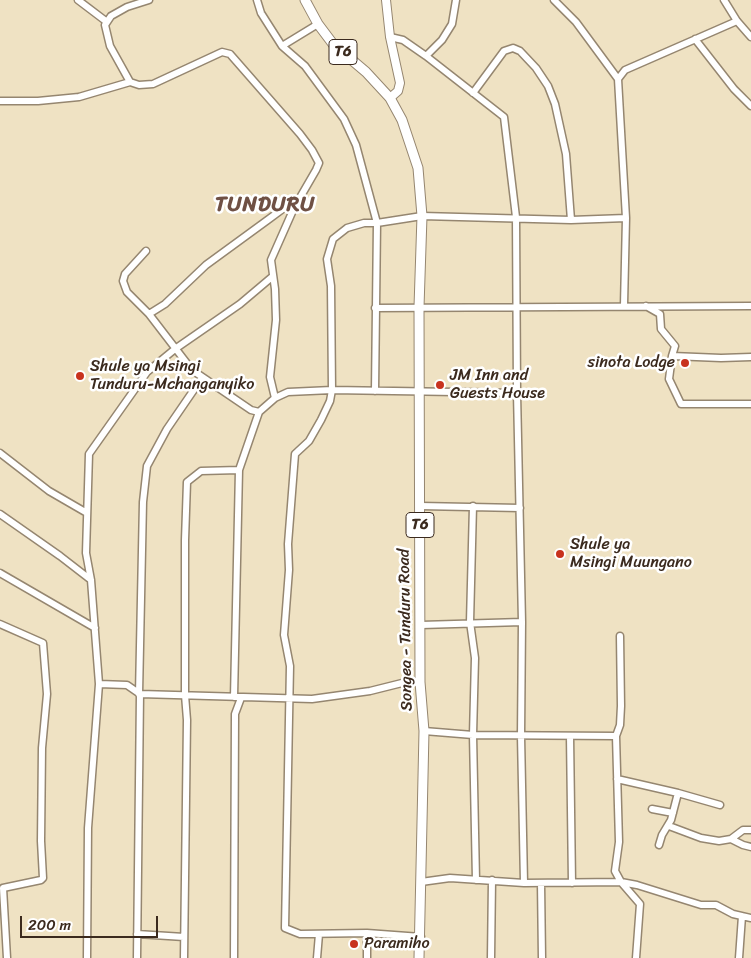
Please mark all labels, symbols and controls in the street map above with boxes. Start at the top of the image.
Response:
road number: T6 [329,40,357,64]
district label: TUNDURU [214,193,316,219]
place label: sinota Lodge [588,353,675,373]
place label: Shule ya Msingi Tunduru-Mchanganyiko [90,357,254,395]
marker: sinota Lodge [679,357,691,369]
place label: JM Inn and Guests House [450,366,545,404]
marker: Shule ya Msingi Tunduru-Mchanganyiko [74,370,86,382]
marker: JM Inn and Guests House [434,379,446,391]
road number: T6 [406,512,434,538]
place label: Shule ya Msingi Muungano [570,535,692,573]
marker: Shule ya Msingi Muungano [554,548,566,560]
street label: Songea - Tunduru Road [395,549,417,711]
scale bar [22,906,160,938]
text: 200 m [28,912,71,938]
place label: Paramiho [364,934,430,954]
marker: Paramiho [348,938,360,950]

